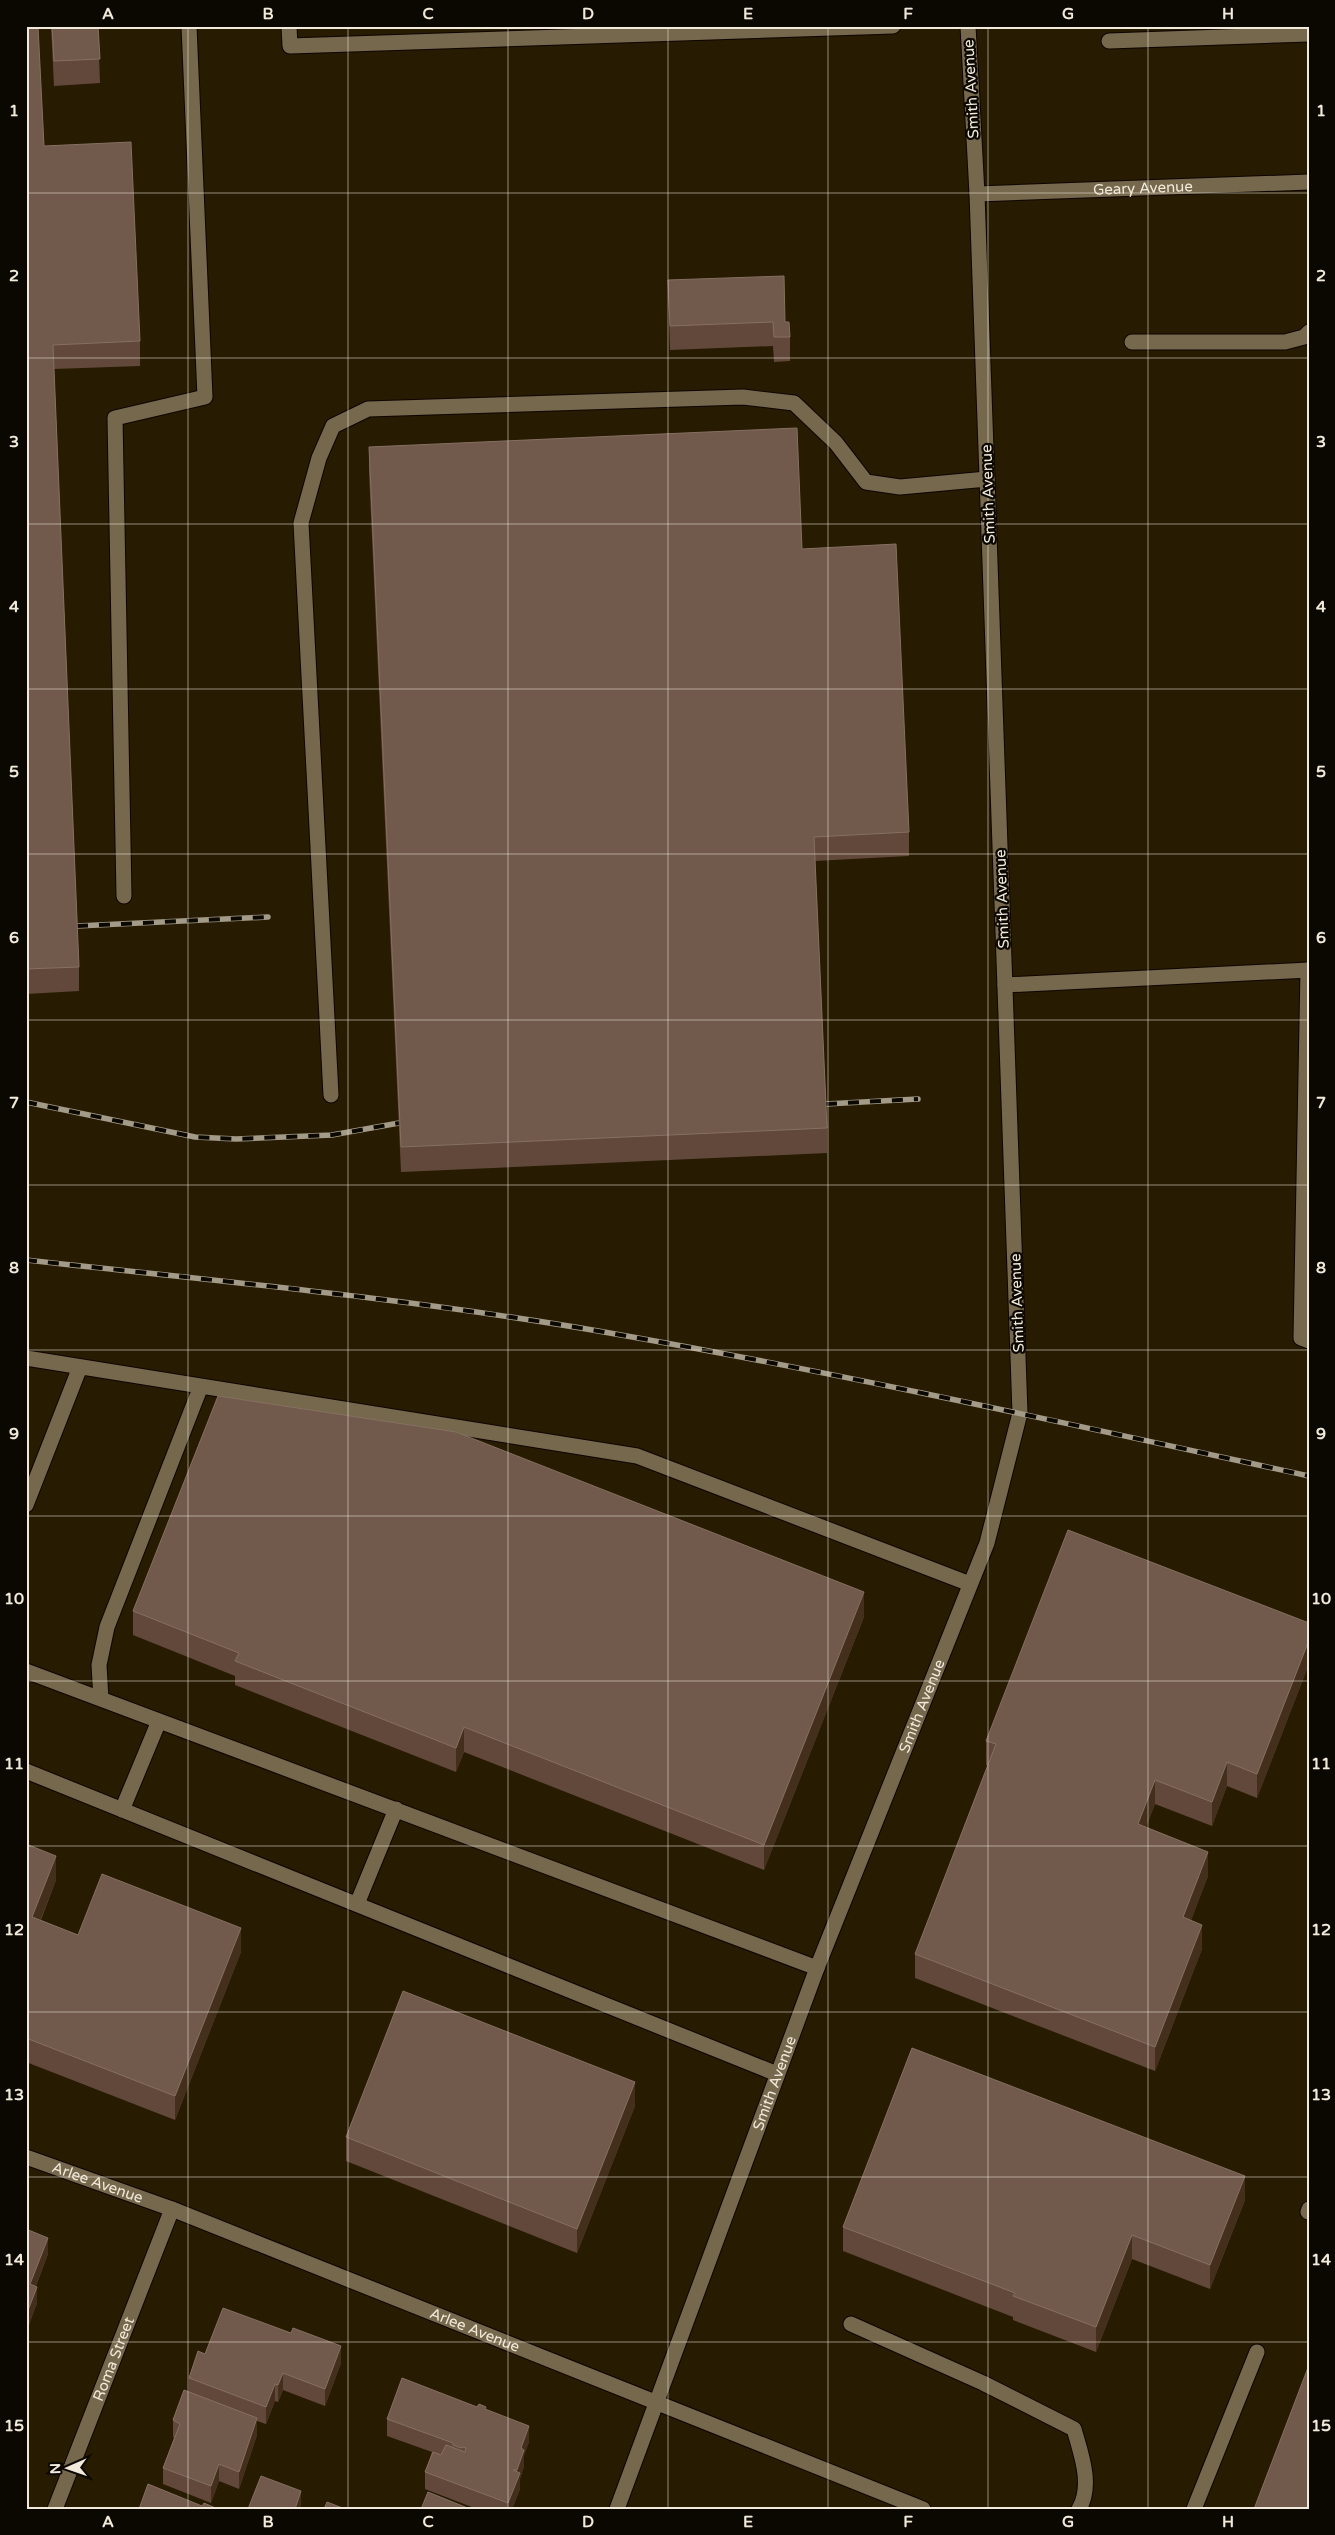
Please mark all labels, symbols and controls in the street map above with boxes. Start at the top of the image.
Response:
text: A [102,4,114,24]
text: B [262,4,274,24]
text: C [422,4,434,24]
text: D [582,4,594,24]
text: E [743,4,753,24]
text: F [903,4,913,24]
text: G [1062,4,1074,24]
text: H [1222,4,1234,24]
street label: Smith Avenue [959,39,983,139]
text: 1 [9,101,19,121]
text: 1 [1316,101,1326,121]
street label: Geary Avenue [1093,177,1193,199]
text: 2 [9,266,19,286]
text: 2 [1316,266,1326,286]
text: 3 [9,432,19,452]
text: 3 [1316,432,1326,452]
street label: Smith Avenue [977,444,999,544]
text: 4 [9,597,19,617]
text: 4 [1316,597,1326,617]
text: 5 [9,762,19,782]
text: 5 [1316,762,1326,782]
street label: Smith Avenue [991,849,1013,949]
text: 6 [9,928,19,948]
text: 6 [1316,928,1326,948]
text: 7 [9,1093,19,1113]
text: 7 [1316,1093,1326,1113]
street label: Smith Avenue [1006,1253,1028,1353]
text: 8 [9,1258,19,1278]
text: 8 [1316,1258,1326,1278]
text: 9 [9,1424,19,1444]
text: 9 [1316,1424,1326,1444]
text: 10 [4,1589,24,1609]
text: 10 [1311,1589,1331,1609]
street label: Smith Avenue [895,1657,949,1755]
text: 11 [4,1754,24,1774]
text: 11 [1311,1754,1331,1774]
text: 12 [4,1920,24,1940]
text: 12 [1311,1920,1331,1940]
street label: Smith Avenue [749,2034,800,2133]
text: 13 [4,2085,24,2105]
text: 13 [1311,2085,1331,2105]
street label: Arlee Avenue [50,2158,145,2207]
text: 14 [4,2250,24,2270]
text: 14 [1311,2250,1331,2270]
street label: Arlee Avenue [427,2304,522,2356]
street label: Roma Street [89,2314,138,2404]
text: 15 [4,2416,24,2436]
text: 15 [1311,2416,1331,2436]
north arrow [42,2442,92,2492]
text: N [47,2463,64,2474]
text: A [102,2512,114,2532]
text: B [262,2512,274,2532]
text: C [422,2512,434,2532]
text: D [582,2512,594,2532]
text: E [743,2512,753,2532]
text: F [903,2512,913,2532]
text: G [1062,2512,1074,2532]
text: H [1222,2512,1234,2532]

